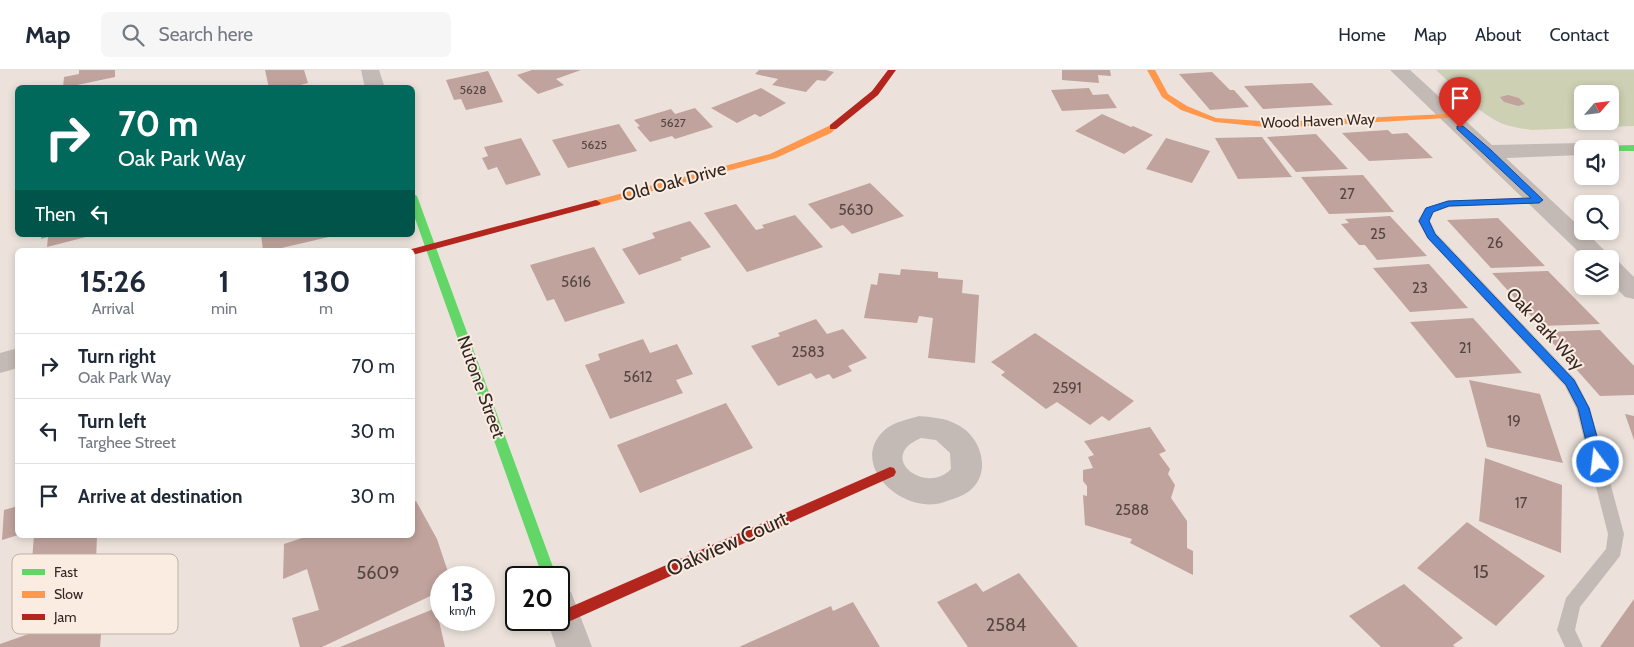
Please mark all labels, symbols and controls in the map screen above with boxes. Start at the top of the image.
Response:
search box [101,12,451,57]
text: Map [25,20,71,49]
icon: search [119,21,147,49]
text: Search here [159,23,253,46]
text: Home [1338,24,1386,46]
text: Map [1414,24,1447,46]
text: About [1475,24,1521,46]
text: Contact [1549,24,1609,46]
pin [1439,77,1481,128]
house number: 5628 [460,82,486,97]
icon: arrive [1446,84,1474,112]
north arrow [1574,85,1619,130]
map controls [1574,85,1619,295]
text: 70 m [118,102,199,145]
icon: right [35,105,100,170]
street label: Wood Haven Way [1261,110,1376,132]
house number: 5627 [660,115,686,130]
house number: 5625 [581,137,607,152]
button: sound [1574,140,1619,185]
text: Oak Park Way [118,145,246,172]
street label: Old Oak Drive [620,158,728,206]
house number: 27 [1339,185,1355,203]
button: search [1574,195,1619,240]
icon: left [86,200,114,228]
house number: 5630 [838,201,874,219]
text: Then [35,203,76,226]
house number: 25 [1370,225,1386,243]
house number: 26 [1487,234,1503,252]
button: layers [1574,250,1619,295]
text: 15:26 [80,263,146,300]
text: 1 [219,263,230,300]
text: 130 [302,263,350,300]
house number: 5616 [561,273,591,291]
house number: 23 [1412,279,1428,297]
street label: Oak Park Way [1501,283,1589,375]
text: Arrival [92,299,134,318]
text: min [211,299,237,318]
text: m [319,299,333,318]
street label: Nutone Street [452,333,510,441]
house number: 21 [1459,339,1471,357]
house number: 2583 [791,343,825,361]
text: Turn right [78,345,156,368]
icon: right [35,352,63,380]
text: 70 m [351,355,395,378]
text: Oak Park Way [78,368,171,387]
house number: 5612 [623,368,653,386]
house number: 2591 [1052,379,1082,397]
text: Turn left [78,410,146,433]
house number: 19 [1507,412,1521,430]
icon: left [35,417,63,445]
text: 30 m [351,420,395,443]
text: Targhee Street [78,433,176,452]
position arrow [1571,435,1623,487]
icon: arrive [35,482,63,510]
text: Arrive at destination [78,485,242,508]
text: 30 m [351,485,395,508]
house number: 17 [1515,494,1528,512]
house number: 2588 [1115,501,1149,519]
street label: Oakview Court [662,506,791,581]
legend [12,554,178,634]
house number: 15 [1473,561,1489,583]
house number: 5609 [357,562,399,584]
text: Fast [54,563,78,581]
speed limit sign: 20 [505,566,570,631]
text: 13 [451,577,474,607]
text: Slow [54,585,83,603]
text: km/h [449,603,476,618]
text: Jam [53,608,76,626]
house number: 2584 [986,614,1026,636]

